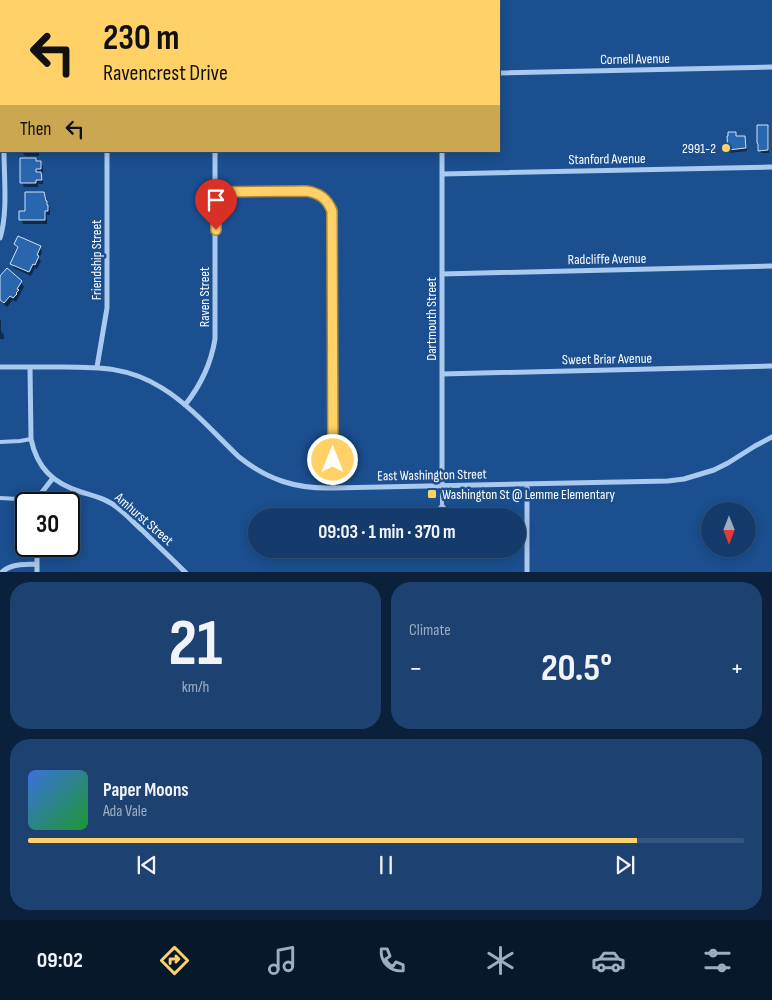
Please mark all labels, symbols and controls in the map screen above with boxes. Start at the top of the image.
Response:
text: 230 m [103,17,179,60]
icon: left [20,20,85,85]
street label: Cornell Avenue [600,50,670,68]
text: Ravencrest Drive [103,60,228,87]
icon: left [61,115,89,143]
text: Then [20,118,51,141]
place label: 2991-2 [682,140,716,157]
marker: 2991-2 [720,142,732,154]
street label: Stanford Avenue [568,150,646,168]
pin [195,179,237,230]
icon: arrive [202,186,230,214]
street label: Friendship Street [88,220,105,300]
street label: Radcliffe Avenue [568,250,646,268]
street label: Raven Street [196,267,213,327]
street label: Dartmouth Street [423,277,440,361]
street label: Sweet Briar Avenue [562,350,652,368]
position arrow [306,433,358,485]
street label: East Washington Street [377,466,487,484]
place label: Washington St @ Lemme Elementary [442,486,616,503]
street label: Amhurst Street [111,488,177,549]
marker: Washington St @ Lemme Elementary [426,488,438,500]
speed limit sign: 30 [15,492,80,557]
north arrow [701,502,756,558]
map controls [701,502,756,557]
text: 09:03 · 1 min · 370 m [318,521,456,544]
text: 21 [168,606,223,684]
text: Climate [409,621,451,640]
text: 20.5° [541,646,612,691]
text: − [409,652,423,685]
text: + [730,652,744,685]
text: km/h [182,678,209,697]
text: Paper Moons [103,779,189,802]
text: Ada Vale [103,802,147,821]
icon: previous [133,851,161,879]
icon: pause [372,851,400,879]
icon: next [611,851,639,879]
icon: directions [157,943,192,978]
icon: music [265,943,300,978]
icon: phone [374,943,409,978]
icon: climate [483,943,518,978]
icon: car [591,943,626,978]
icon: filters [700,943,735,978]
text: 09:02 [37,947,83,974]

